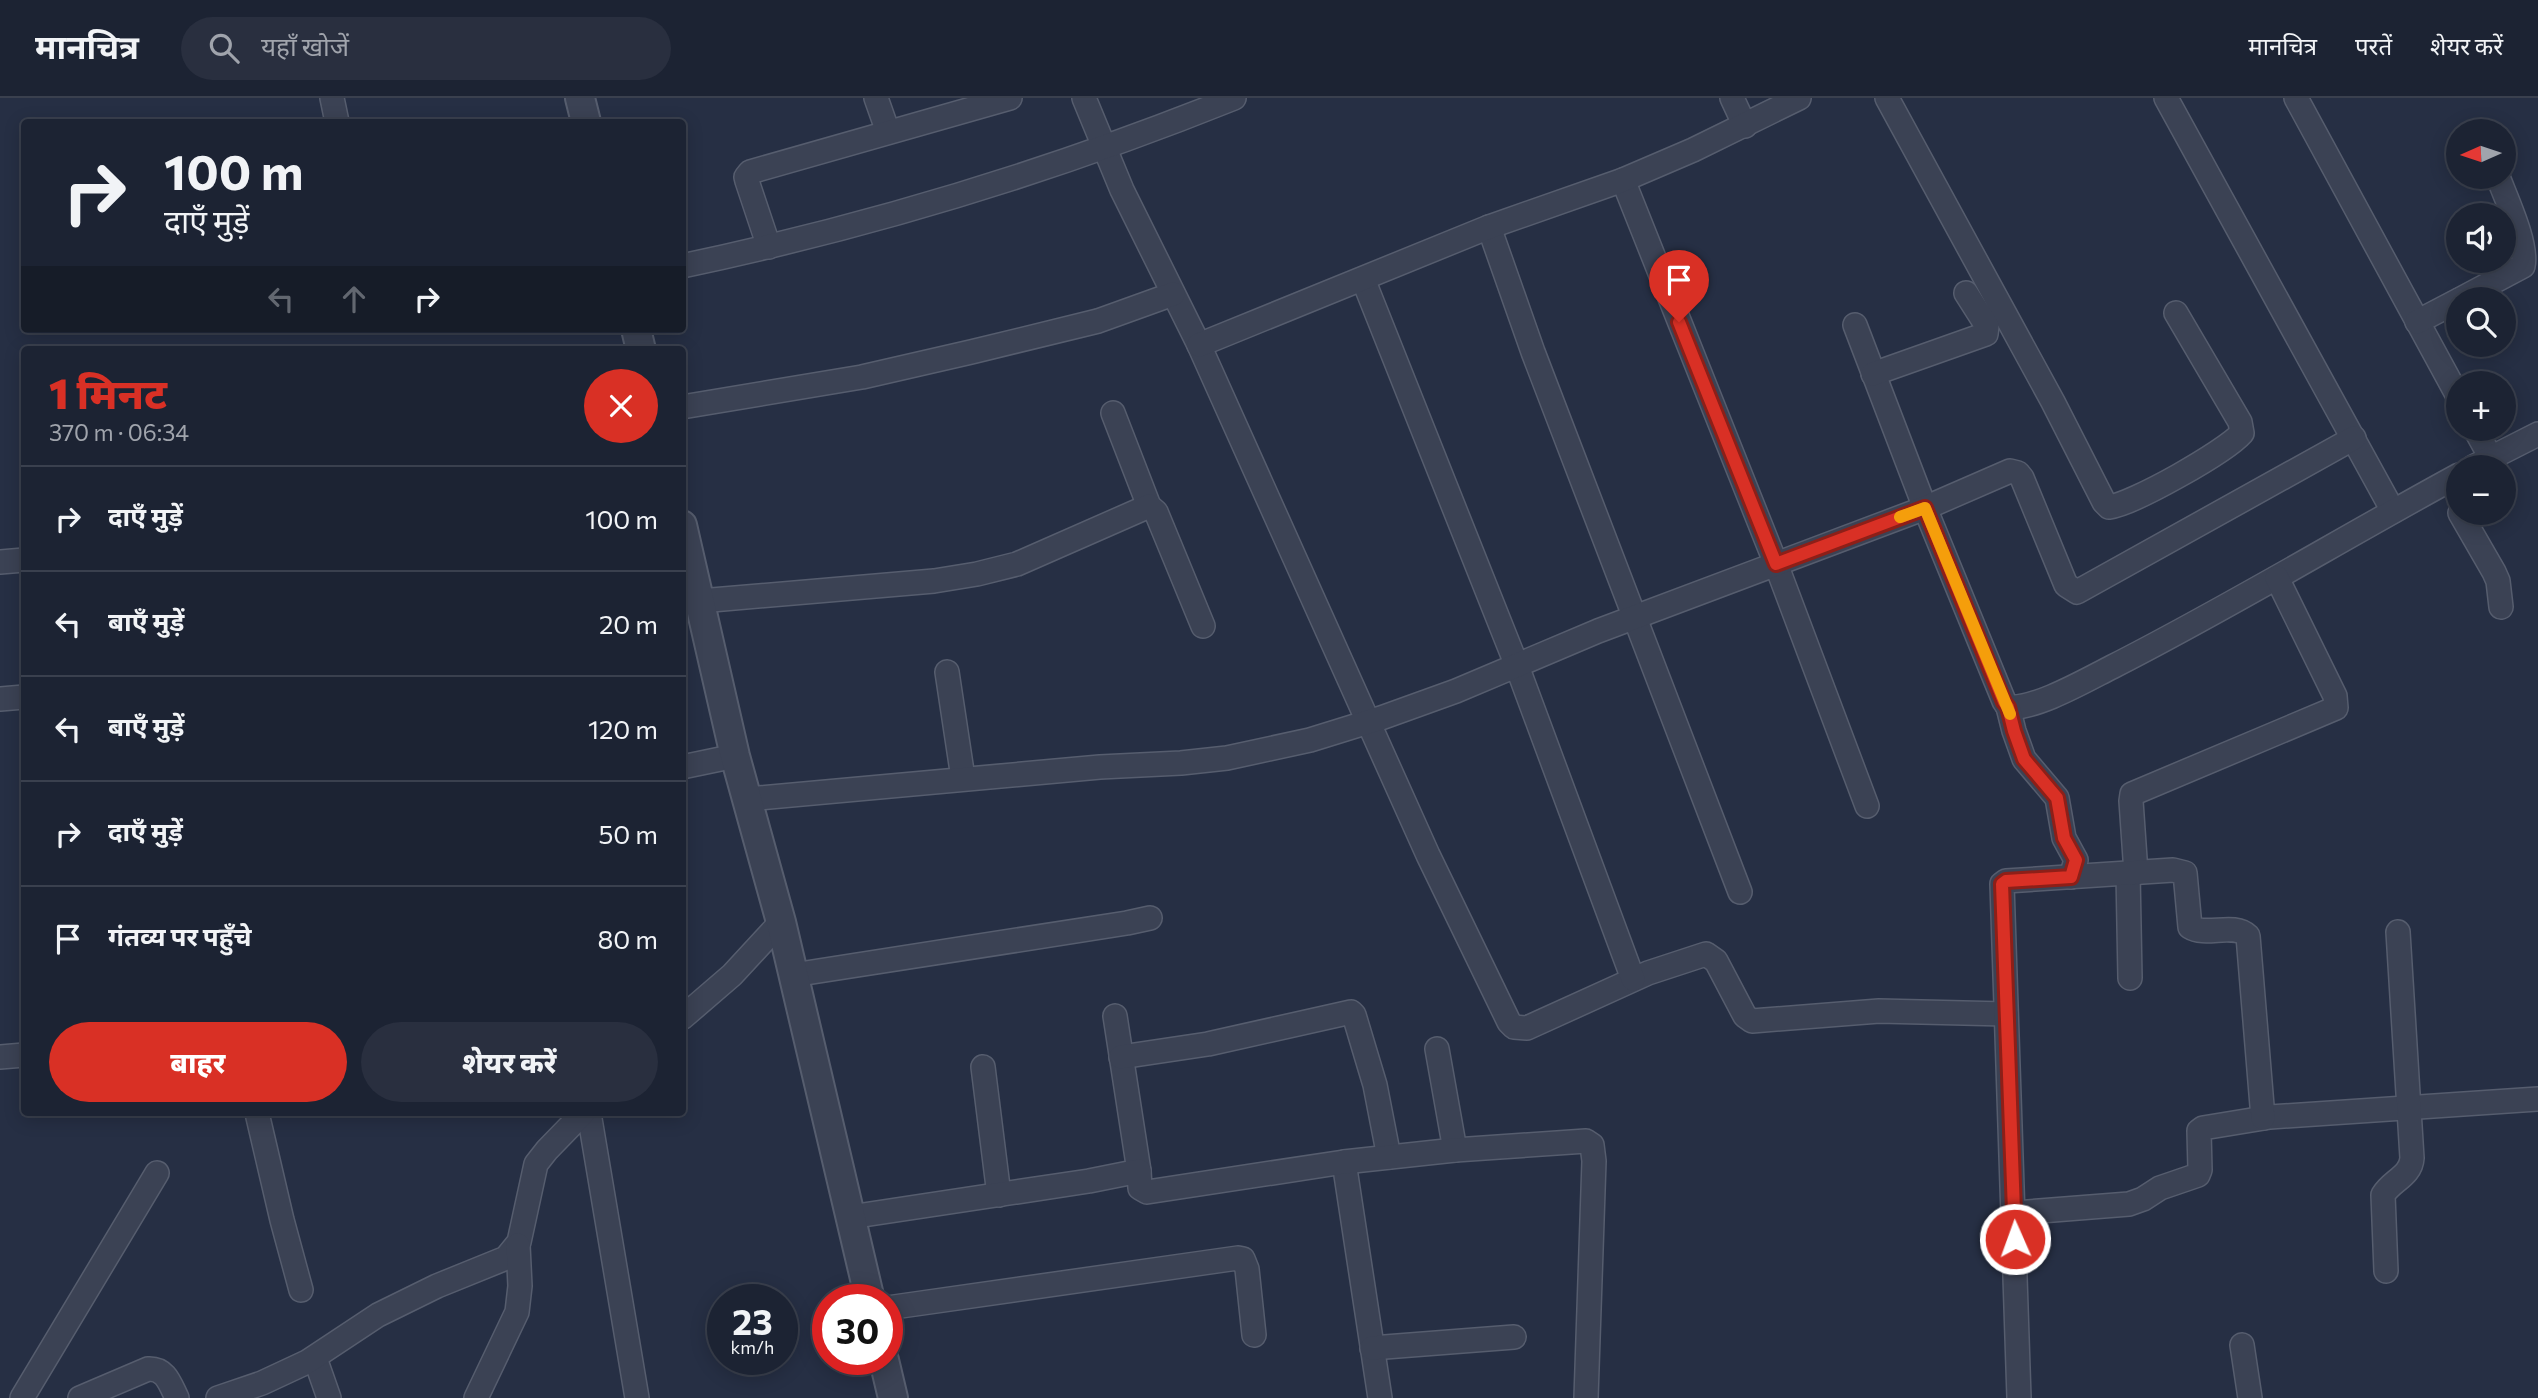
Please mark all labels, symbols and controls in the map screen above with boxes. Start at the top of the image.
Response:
search box [181,17,671,80]
text: मानचित्र [35,25,139,66]
icon: search [205,29,243,67]
text: यहाँ खोजें [261,30,349,61]
text: मानचित्र [2248,31,2317,60]
text: परतें [2355,31,2392,60]
text: शेयर करें [2430,31,2503,60]
north arrow [2446,119,2516,189]
map controls [2446,119,2516,525]
text: 100 m [164,140,303,200]
icon: right [49,147,140,238]
text: दाएँ मुड़ें [164,200,249,240]
button: sound [2446,203,2516,273]
pin [1649,250,1709,322]
icon: arrive [1660,261,1698,299]
icon: left [262,280,300,318]
icon: ahead [335,280,373,318]
icon: right [408,280,446,318]
button: search [2446,287,2516,357]
text: 1 मिनट [49,366,167,418]
button: close [584,369,658,443]
button: + [2446,371,2516,441]
text: 370 m · 06:34 [49,418,189,446]
button: − [2446,455,2516,525]
icon: right [49,500,87,538]
text: दाएँ मुड़ें [108,500,183,531]
text: 100 m [585,503,658,534]
icon: left [49,605,87,643]
text: बाएँ मुड़ें [108,605,184,636]
text: 20 m [599,608,658,639]
icon: left [49,710,87,748]
text: बाएँ मुड़ें [108,710,184,741]
text: 120 m [588,713,658,744]
icon: right [49,815,87,853]
text: दाएँ मुड़ें [108,815,183,846]
text: 50 m [598,818,658,849]
icon: arrive [49,920,87,958]
text: गंतव्य पर पहुँचे [108,920,252,951]
text: 80 m [598,923,658,954]
button: बाहर [49,1022,347,1102]
button: शेयर करें [361,1022,658,1102]
position arrow [1978,1202,2052,1276]
speed limit sign: 30 [812,1284,903,1375]
text: 23 [732,1299,773,1342]
text: km/h [731,1336,774,1358]

